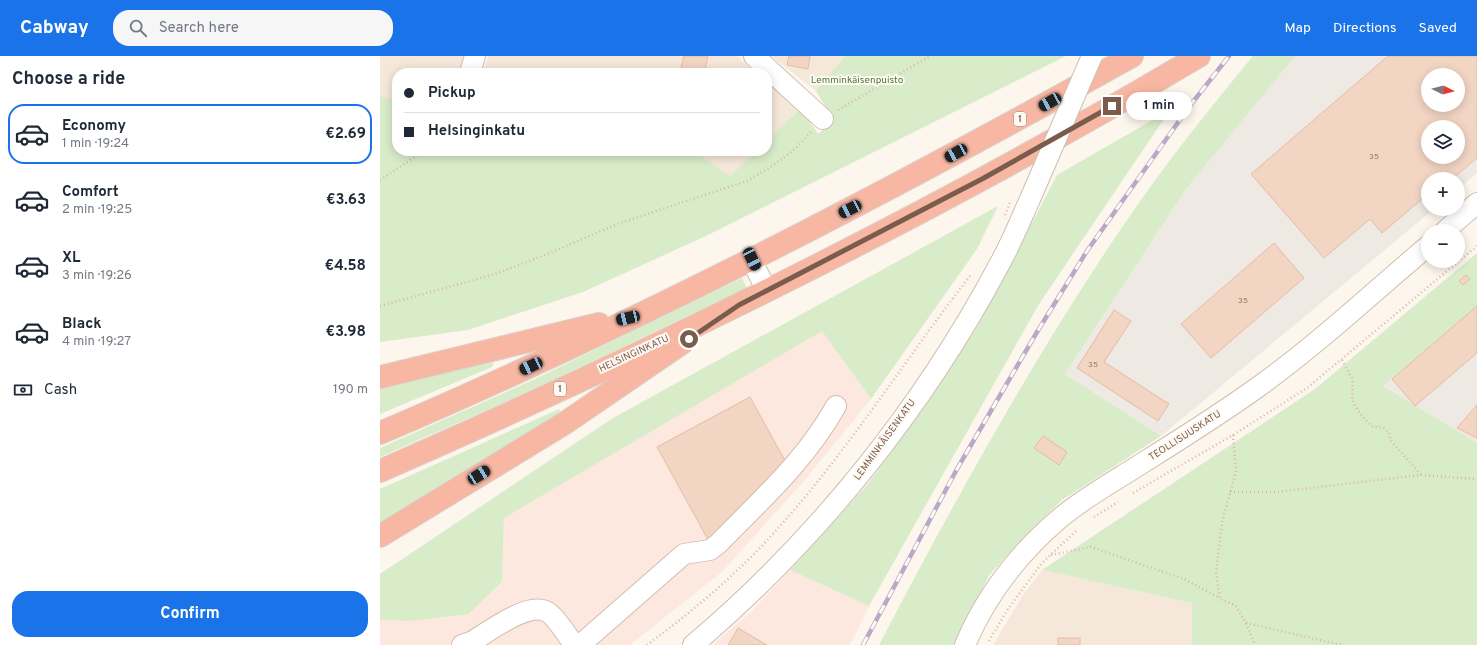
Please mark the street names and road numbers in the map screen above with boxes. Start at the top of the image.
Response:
road number: 1 [1014,112,1026,126]
street label: HELSINGINKATU [597,332,671,376]
road number: 1 [554,382,566,396]
street label: LEMMINKÄISENKATU [851,397,919,483]
street label: TEOLLISUUSKATU [1146,408,1224,464]

